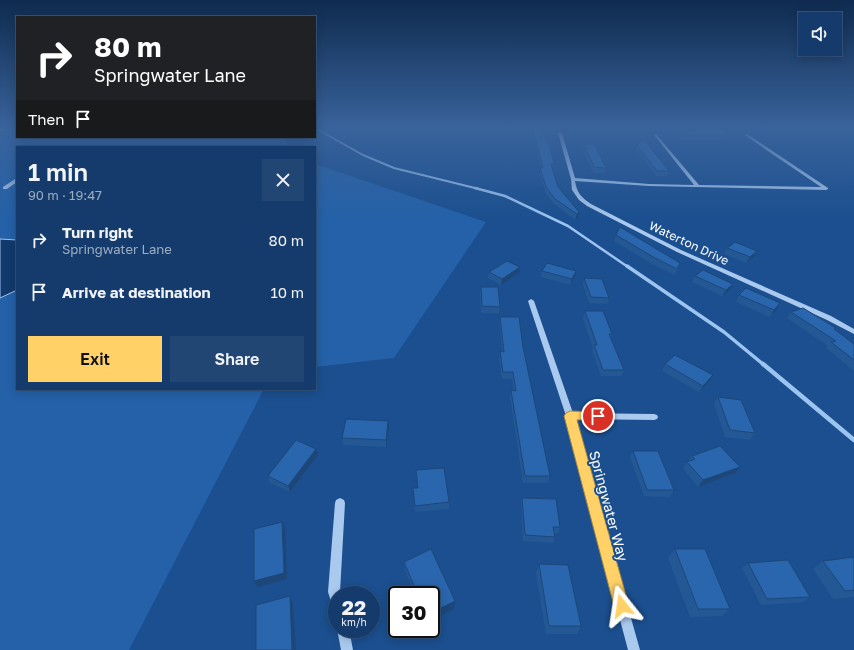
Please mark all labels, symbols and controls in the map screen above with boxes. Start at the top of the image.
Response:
map controls [798,12,842,56]
button: sound [798,12,842,56]
text: 80 m [94,30,162,63]
icon: right [28,32,80,84]
text: Springwater Lane [94,64,246,86]
icon: arrive [72,108,94,130]
text: Then [28,110,64,128]
text: 1 min [28,157,88,186]
button: close [262,159,304,201]
text: 90 m · 19:47 [28,187,102,203]
street label: Waterton Drive [647,218,731,268]
text: Turn right [62,223,133,241]
icon: right [28,229,50,251]
text: 80 m [269,231,304,249]
text: Springwater Lane [62,241,172,257]
icon: arrive [28,281,50,303]
text: Arrive at destination [62,283,211,301]
text: 10 m [270,283,304,301]
button: Exit [28,336,162,382]
button: Share [170,336,304,382]
pin [581,399,615,433]
icon: arrive [587,405,609,427]
street label: Springwater Way [586,449,632,563]
position arrow [601,585,643,627]
speed limit sign: 30 [388,586,440,638]
text: 22 [342,595,366,619]
text: km/h [341,616,367,628]

